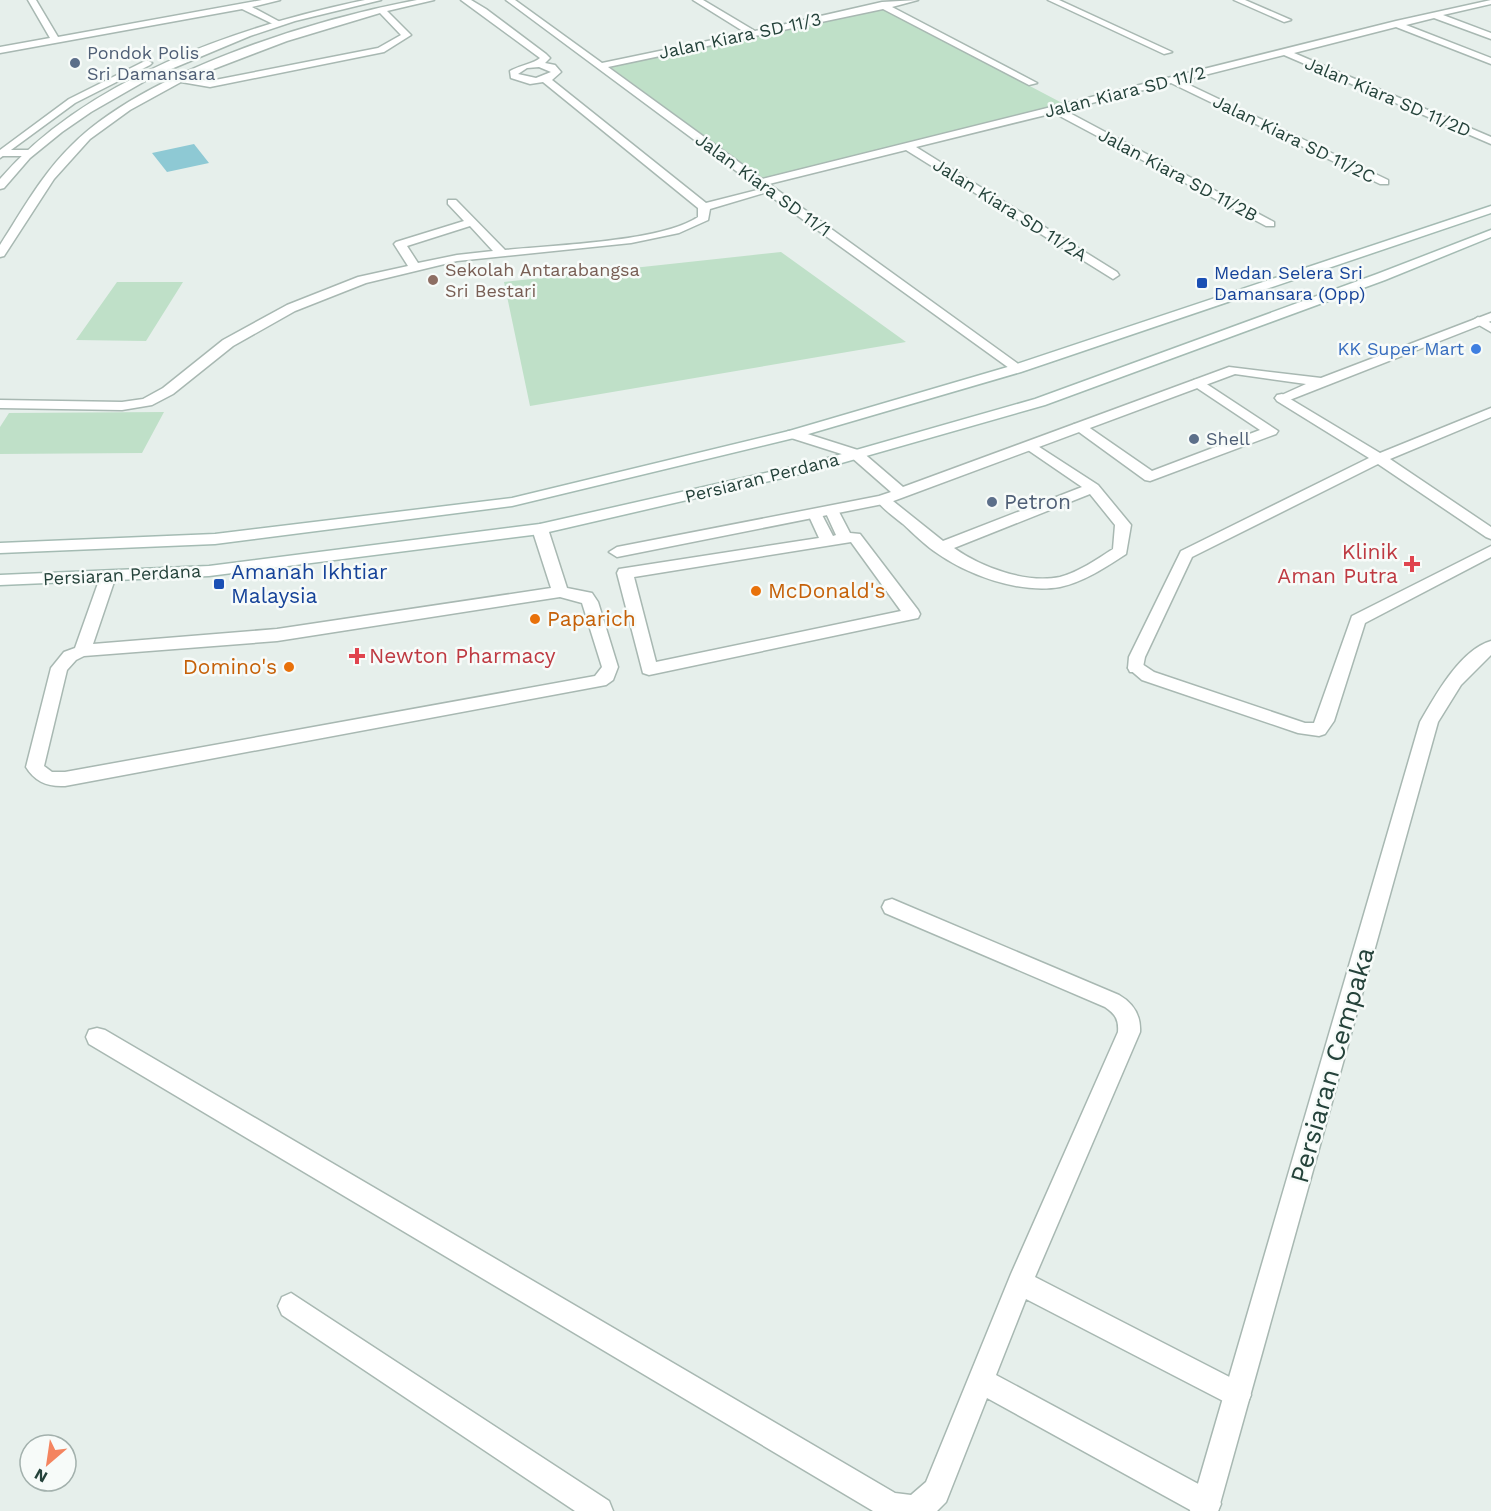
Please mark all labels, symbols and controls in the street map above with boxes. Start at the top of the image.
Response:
street label: Jalan Kiara SD 11/3 [657,8,823,63]
place label: Pondok Polis Sri Damansara [87,42,215,84]
street label: Jalan Kiara SD 11/2D [1302,52,1474,141]
marker: Pondok Polis Sri Damansara [68,56,82,70]
street label: Jalan Kiara SD 11/2 [1042,61,1208,122]
street label: Jalan Kiara SD 11/2C [1210,90,1379,187]
street label: Jalan Kiara SD 11/2B [1095,124,1261,225]
street label: Jalan Kiara SD 11/1 [692,128,835,241]
street label: Jalan Kiara SD 11/2A [929,154,1091,266]
place label: Sekolah Antarabangsa Sri Bestari [445,259,640,301]
place label: Medan Selera Sri Damansara (Opp) [1214,262,1365,304]
marker: Sekolah Antarabangsa Sri Bestari [426,273,440,287]
marker: Medan Selera Sri Damansara (Opp) [1195,276,1209,290]
place label: KK Super Mart [1337,338,1464,359]
marker: KK Super Mart [1469,342,1483,356]
place label: Shell [1206,428,1251,449]
marker: Shell [1187,432,1201,446]
street label: Persiaran Perdana [683,448,841,507]
place label: Petron [1004,489,1071,514]
marker: Petron [985,495,999,509]
place label: Klinik Aman Putra [1277,539,1398,588]
marker: Klinik Aman Putra [1403,555,1421,573]
place label: Amanah Ikhtiar Malaysia [231,559,388,608]
street label: Persiaran Perdana [42,560,202,589]
marker: Amanah Ikhtiar Malaysia [212,577,226,591]
place label: McDonald's [768,578,885,603]
marker: McDonald's [749,584,763,598]
place label: Paparich [547,606,636,631]
marker: Paparich [528,612,542,626]
place label: Newton Pharmacy [369,643,556,668]
marker: Newton Pharmacy [350,649,364,663]
place label: Domino's [183,654,277,679]
marker: Domino's [282,660,296,674]
street label: Persiaran Cempaka [1284,943,1380,1186]
north arrow [18,1433,78,1493]
text: N [31,1464,51,1487]

